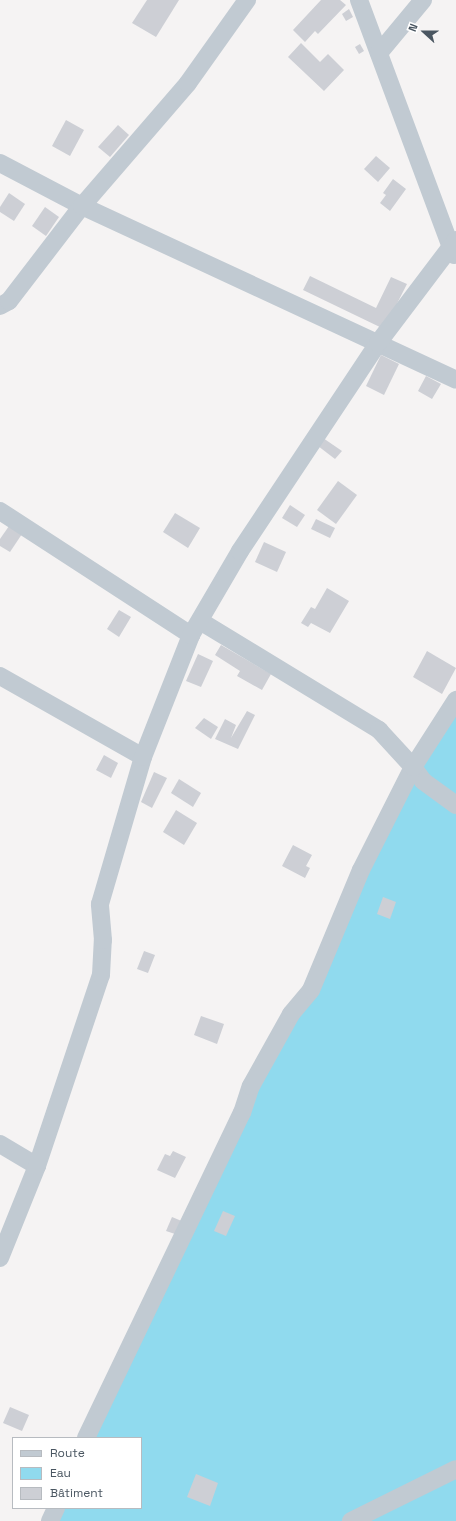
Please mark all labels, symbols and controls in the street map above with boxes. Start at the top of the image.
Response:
north arrow [404,12,444,52]
text: N [405,22,421,34]
legend [12,1437,142,1509]
text: Route [50,1445,85,1461]
text: Eau [50,1465,71,1481]
text: Bâtiment [50,1485,103,1501]

